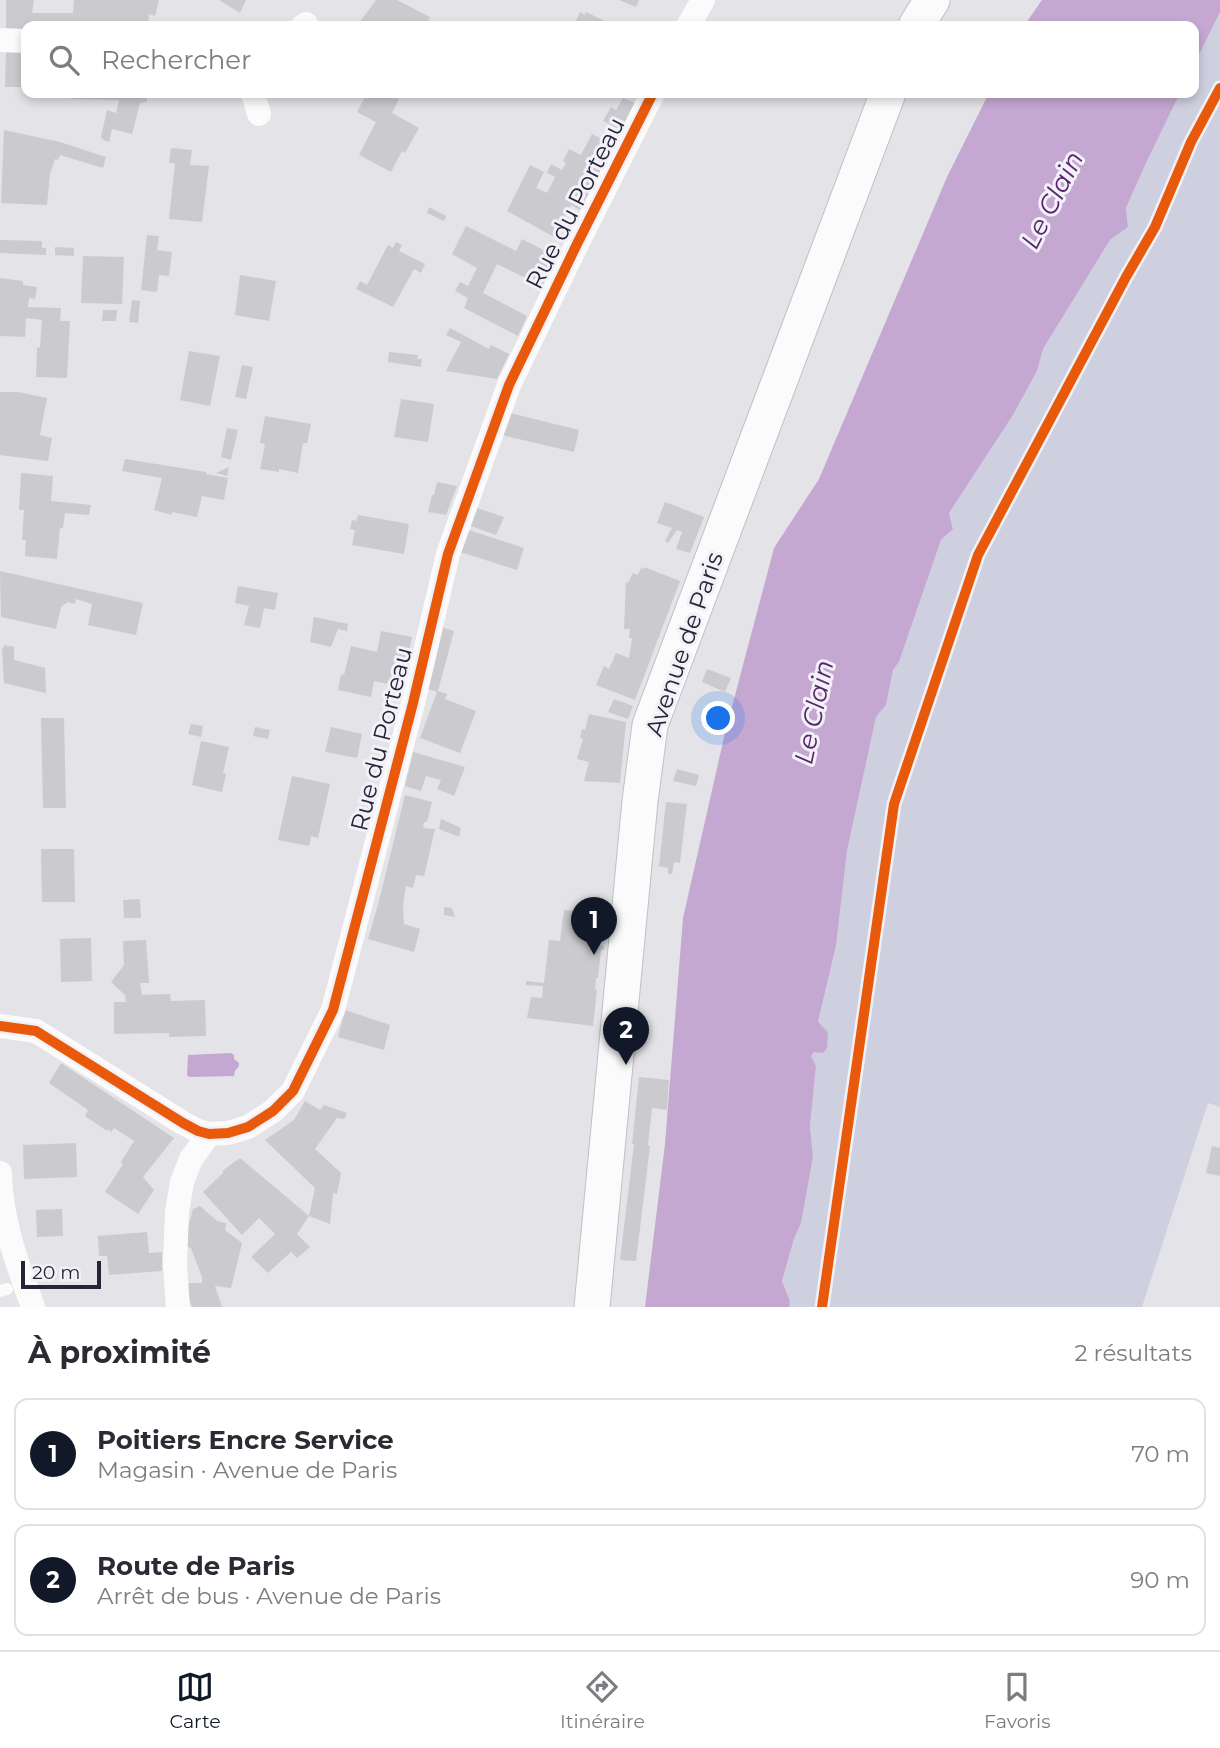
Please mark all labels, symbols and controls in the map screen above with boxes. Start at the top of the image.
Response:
search box [21,21,1199,98]
icon: search [45,41,83,79]
text: Rechercher [101,44,251,76]
street label: Rue du Porteau [519,112,631,294]
water label: Le Clain [1014,146,1090,254]
street label: Avenue de Paris [639,548,729,740]
street label: Rue du Porteau [344,644,418,834]
water label: Le Clain [787,657,841,767]
your location [701,701,735,735]
pin: 1 [571,897,617,955]
pin: 2 [603,1007,649,1065]
scale bar [21,1258,102,1290]
text: 20 m [32,1261,80,1284]
text: À proximité [28,1334,211,1371]
text: 2 résultats [1074,1339,1192,1367]
text: Poitiers Encre Service [97,1424,394,1456]
text: 1 [48,1440,58,1468]
text: 70 m [1131,1440,1190,1468]
text: Magasin · Avenue de Paris [97,1456,397,1484]
text: Route de Paris [97,1550,295,1582]
text: 2 [46,1566,60,1594]
text: 90 m [1130,1566,1190,1594]
text: Arrêt de bus · Avenue de Paris [97,1582,441,1610]
tab: Carte [170,1668,221,1733]
tab: Itinéraire [560,1668,645,1733]
tab: Favoris [984,1668,1050,1733]

